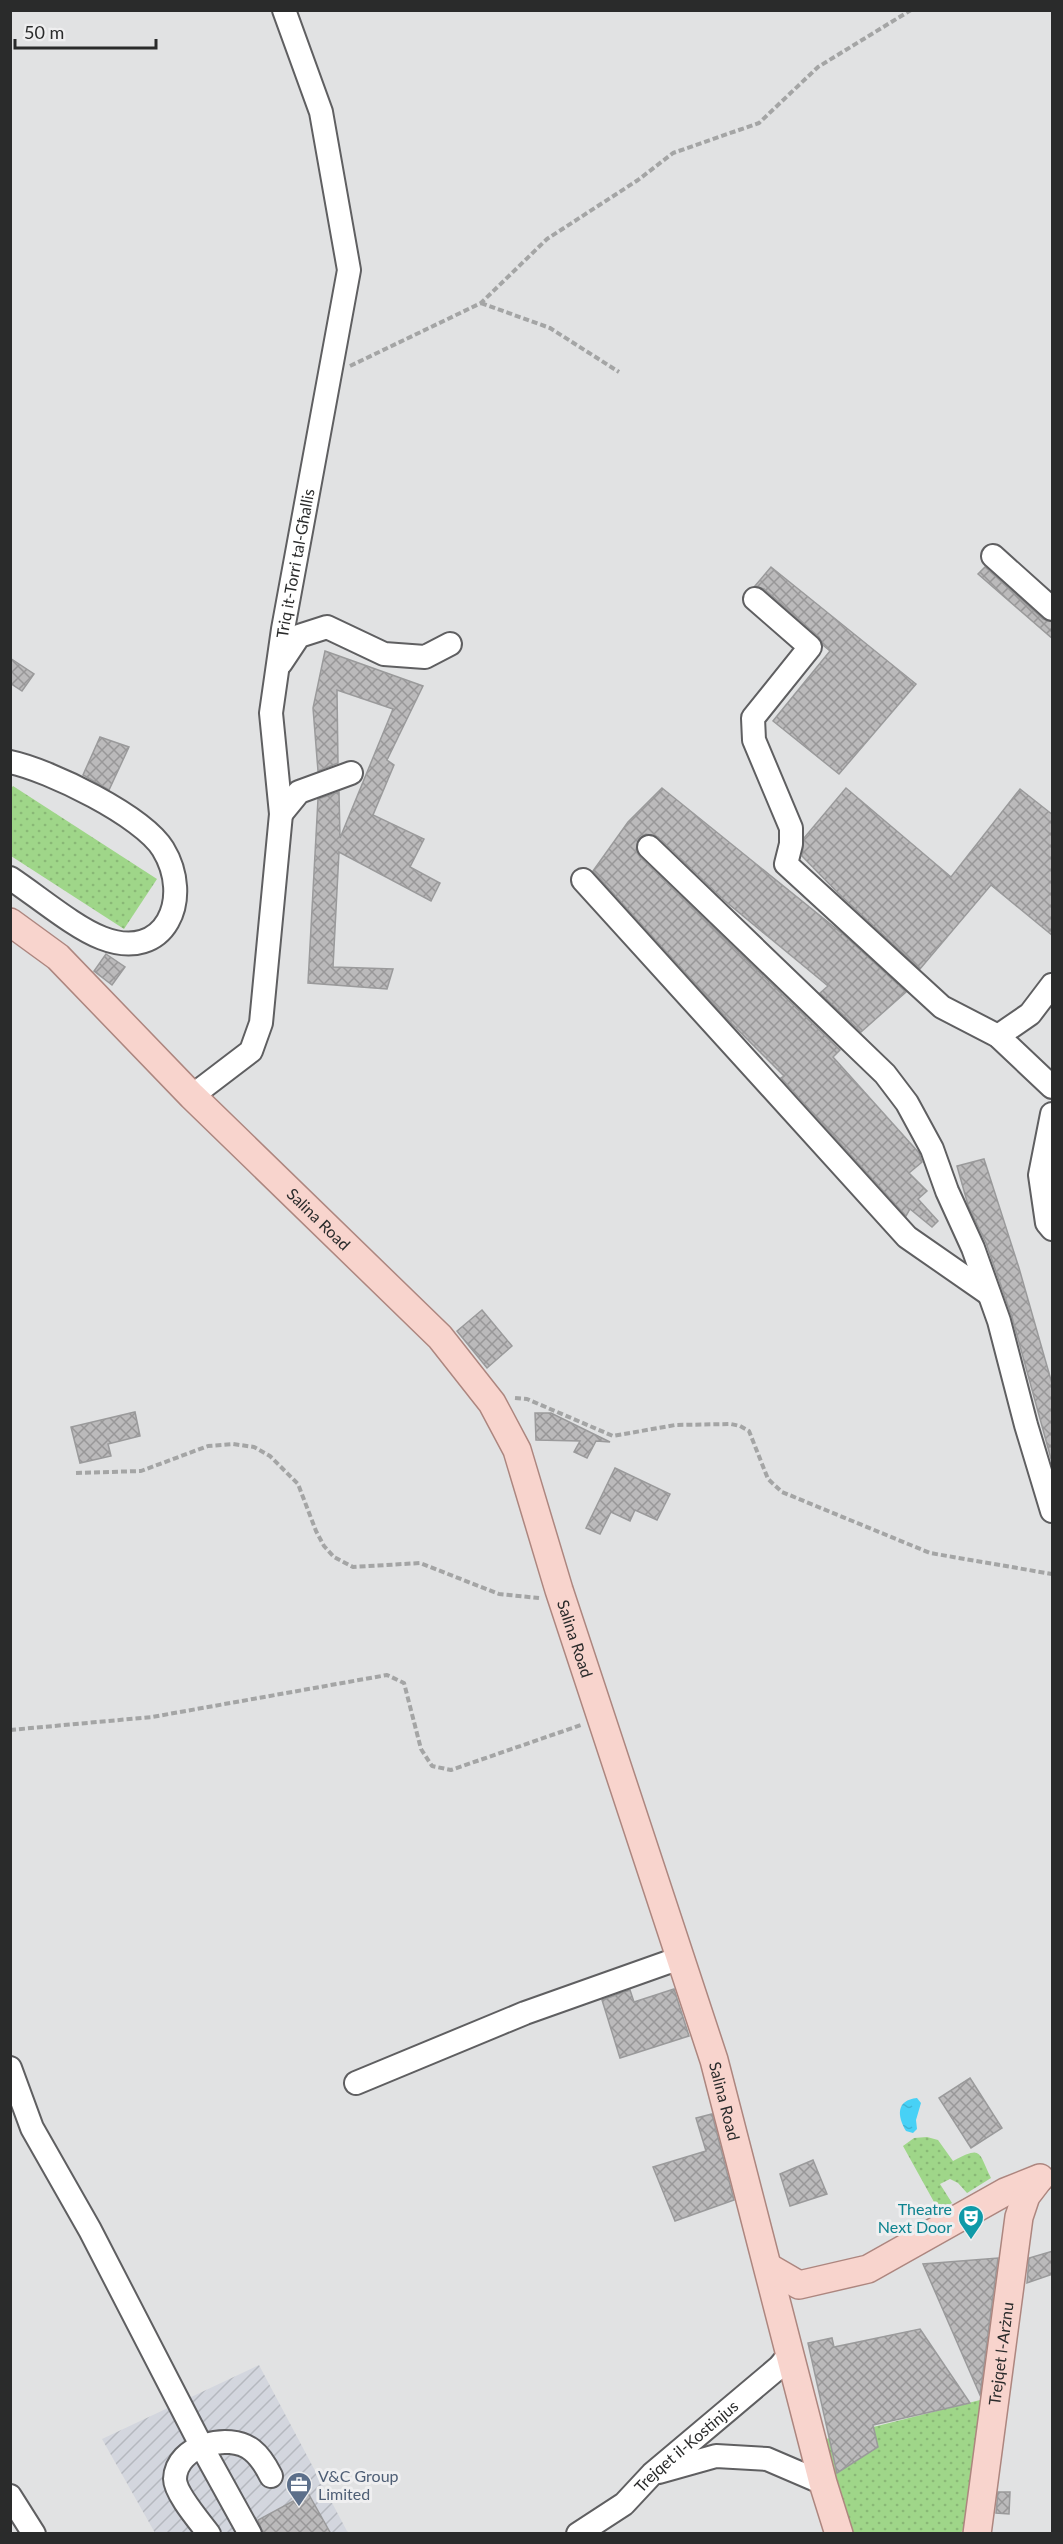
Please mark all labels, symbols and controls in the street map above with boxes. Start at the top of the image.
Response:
scale bar [15,12,156,50]
text: 50 m [24,21,64,43]
street label: Triq it-Torri tal-Għallis [272,487,318,639]
street label: Salina Road [283,1184,354,1254]
street label: Salina Road [554,1597,597,1680]
street label: Salina Road [706,2059,744,2142]
place label: Theatre Next Door [878,2199,952,2236]
theatre icon: Theatre Next Door [956,2203,986,2241]
street label: Trejqet l-Arżnu [984,2301,1017,2406]
street label: Trejqet il-Kostinjus [630,2396,742,2496]
place label: V&C Group Limited [318,2466,399,2503]
office icon: V&C Group Limited [284,2470,314,2508]

